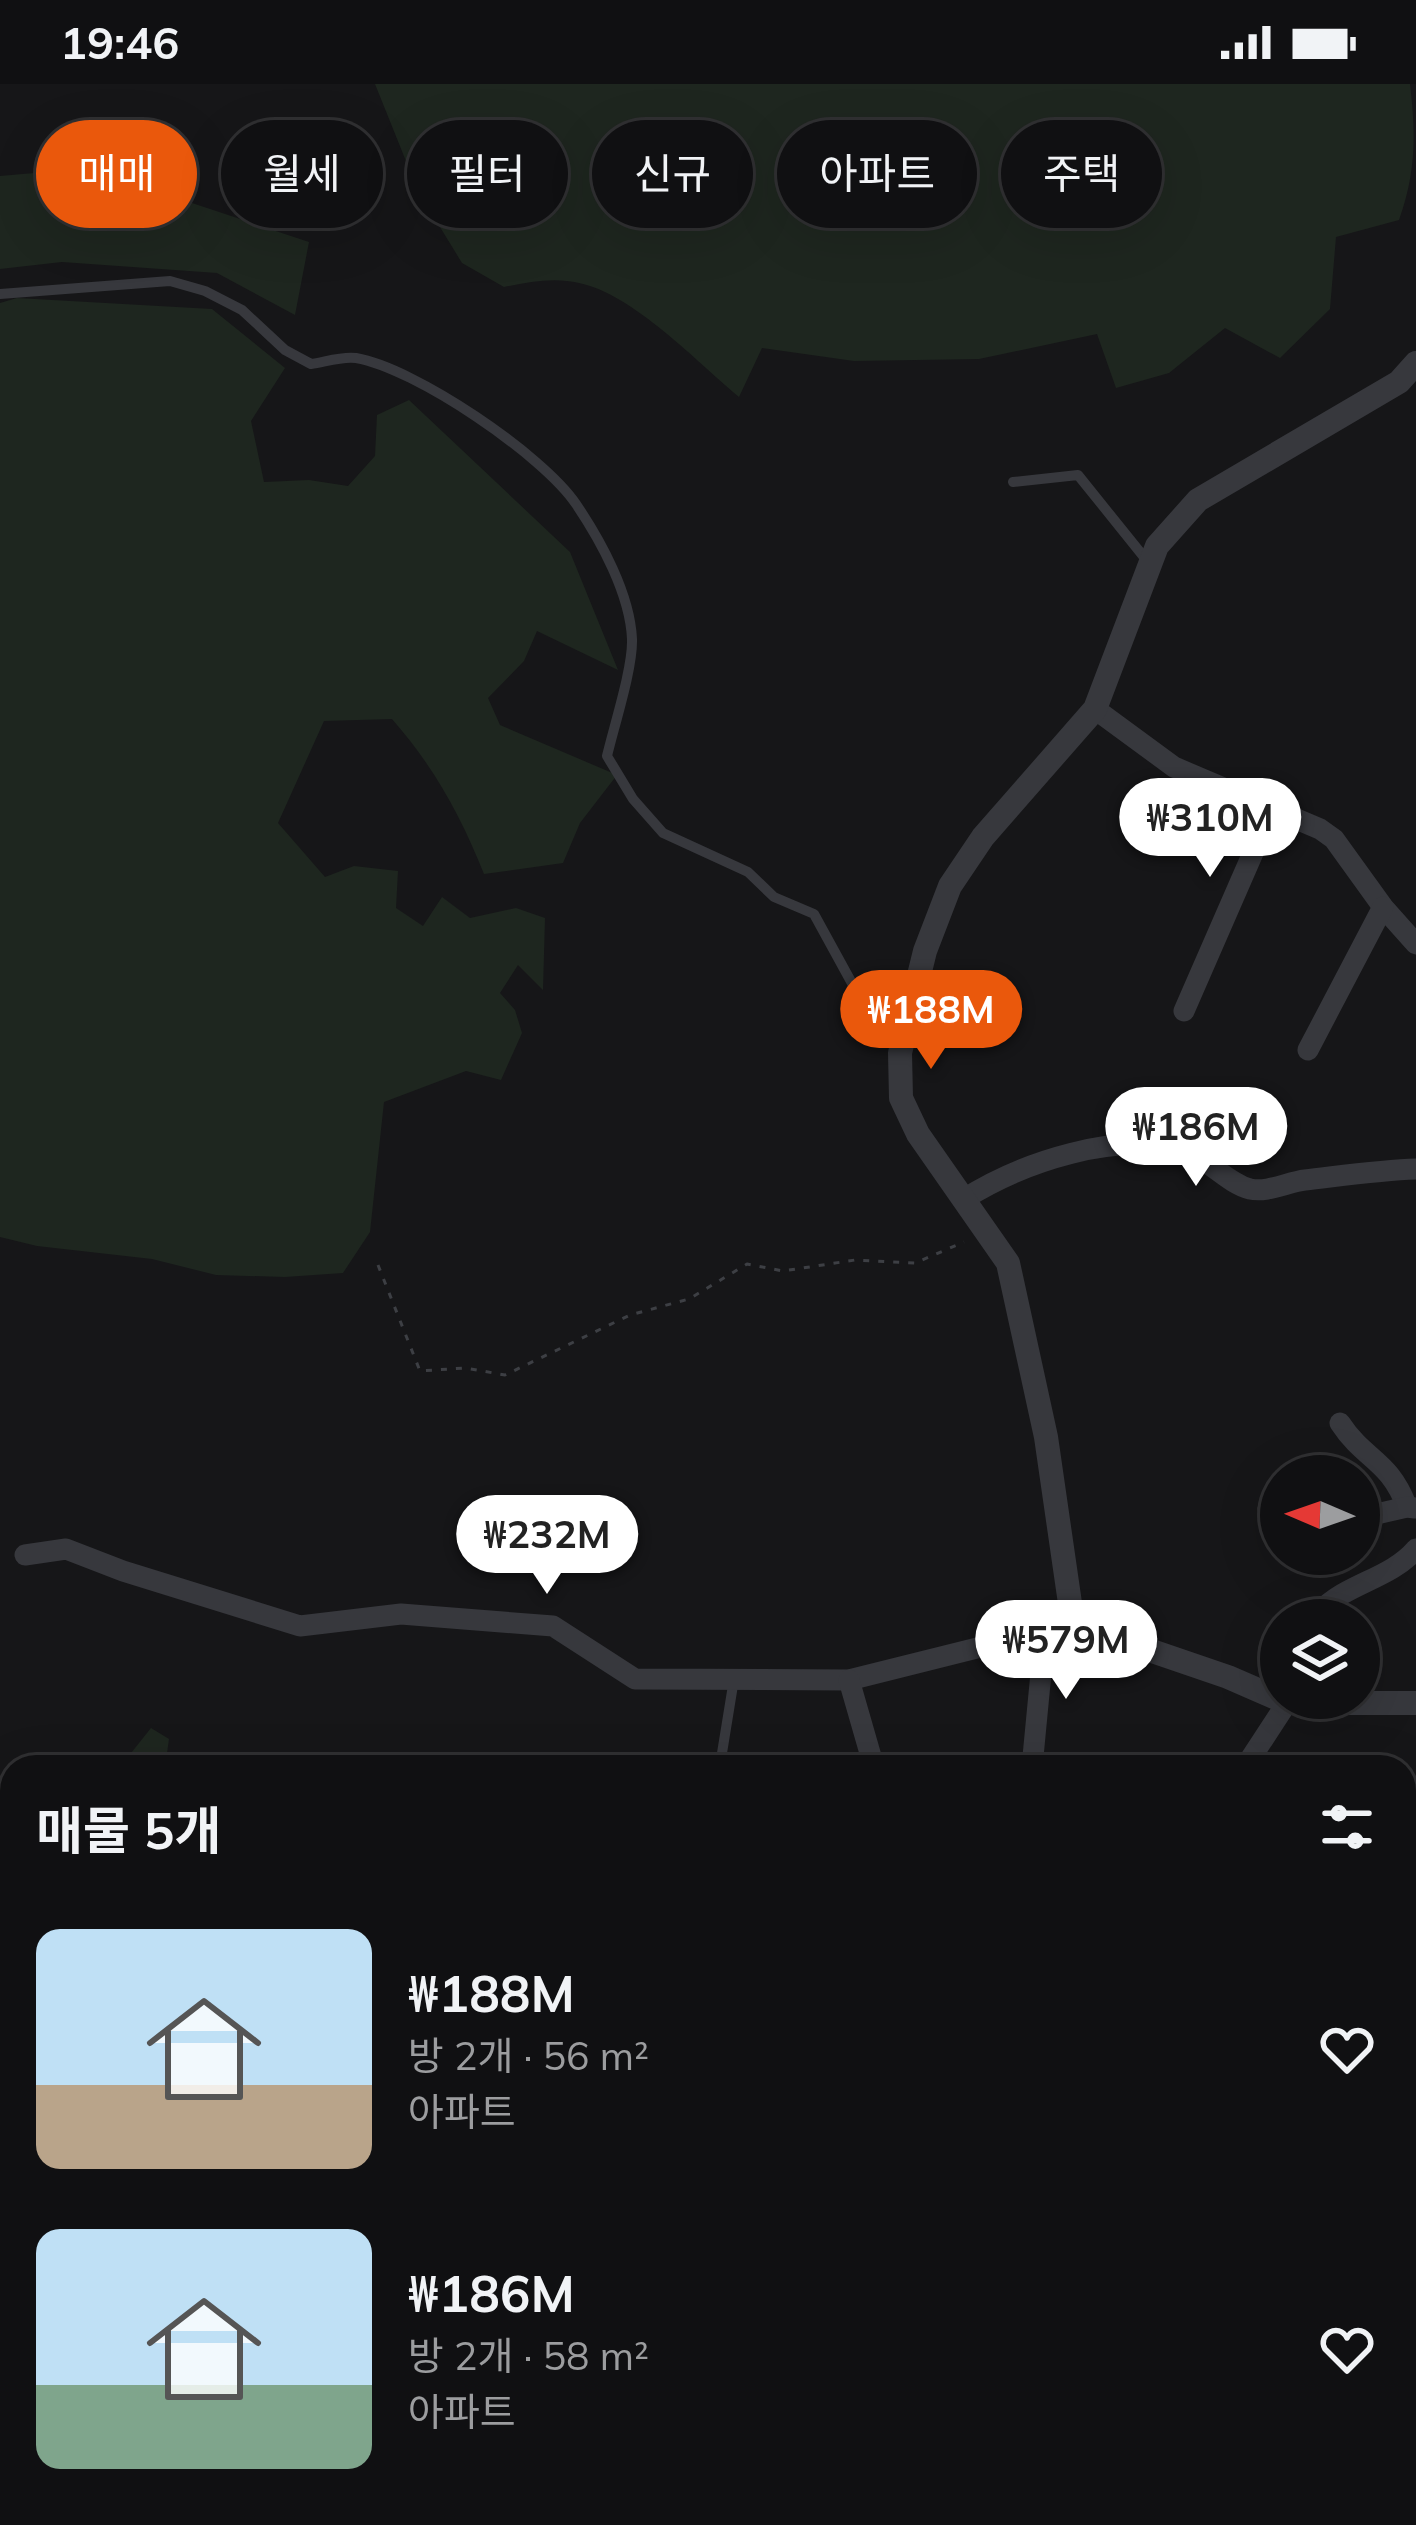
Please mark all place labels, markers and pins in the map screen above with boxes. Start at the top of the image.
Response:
pin: ₩310M [1126,778,1294,880]
pin: ₩188M [847,970,1015,1072]
pin: ₩186M [1112,1087,1280,1189]
pin: ₩232M [463,1495,631,1597]
pin: ₩579M [982,1600,1150,1702]

